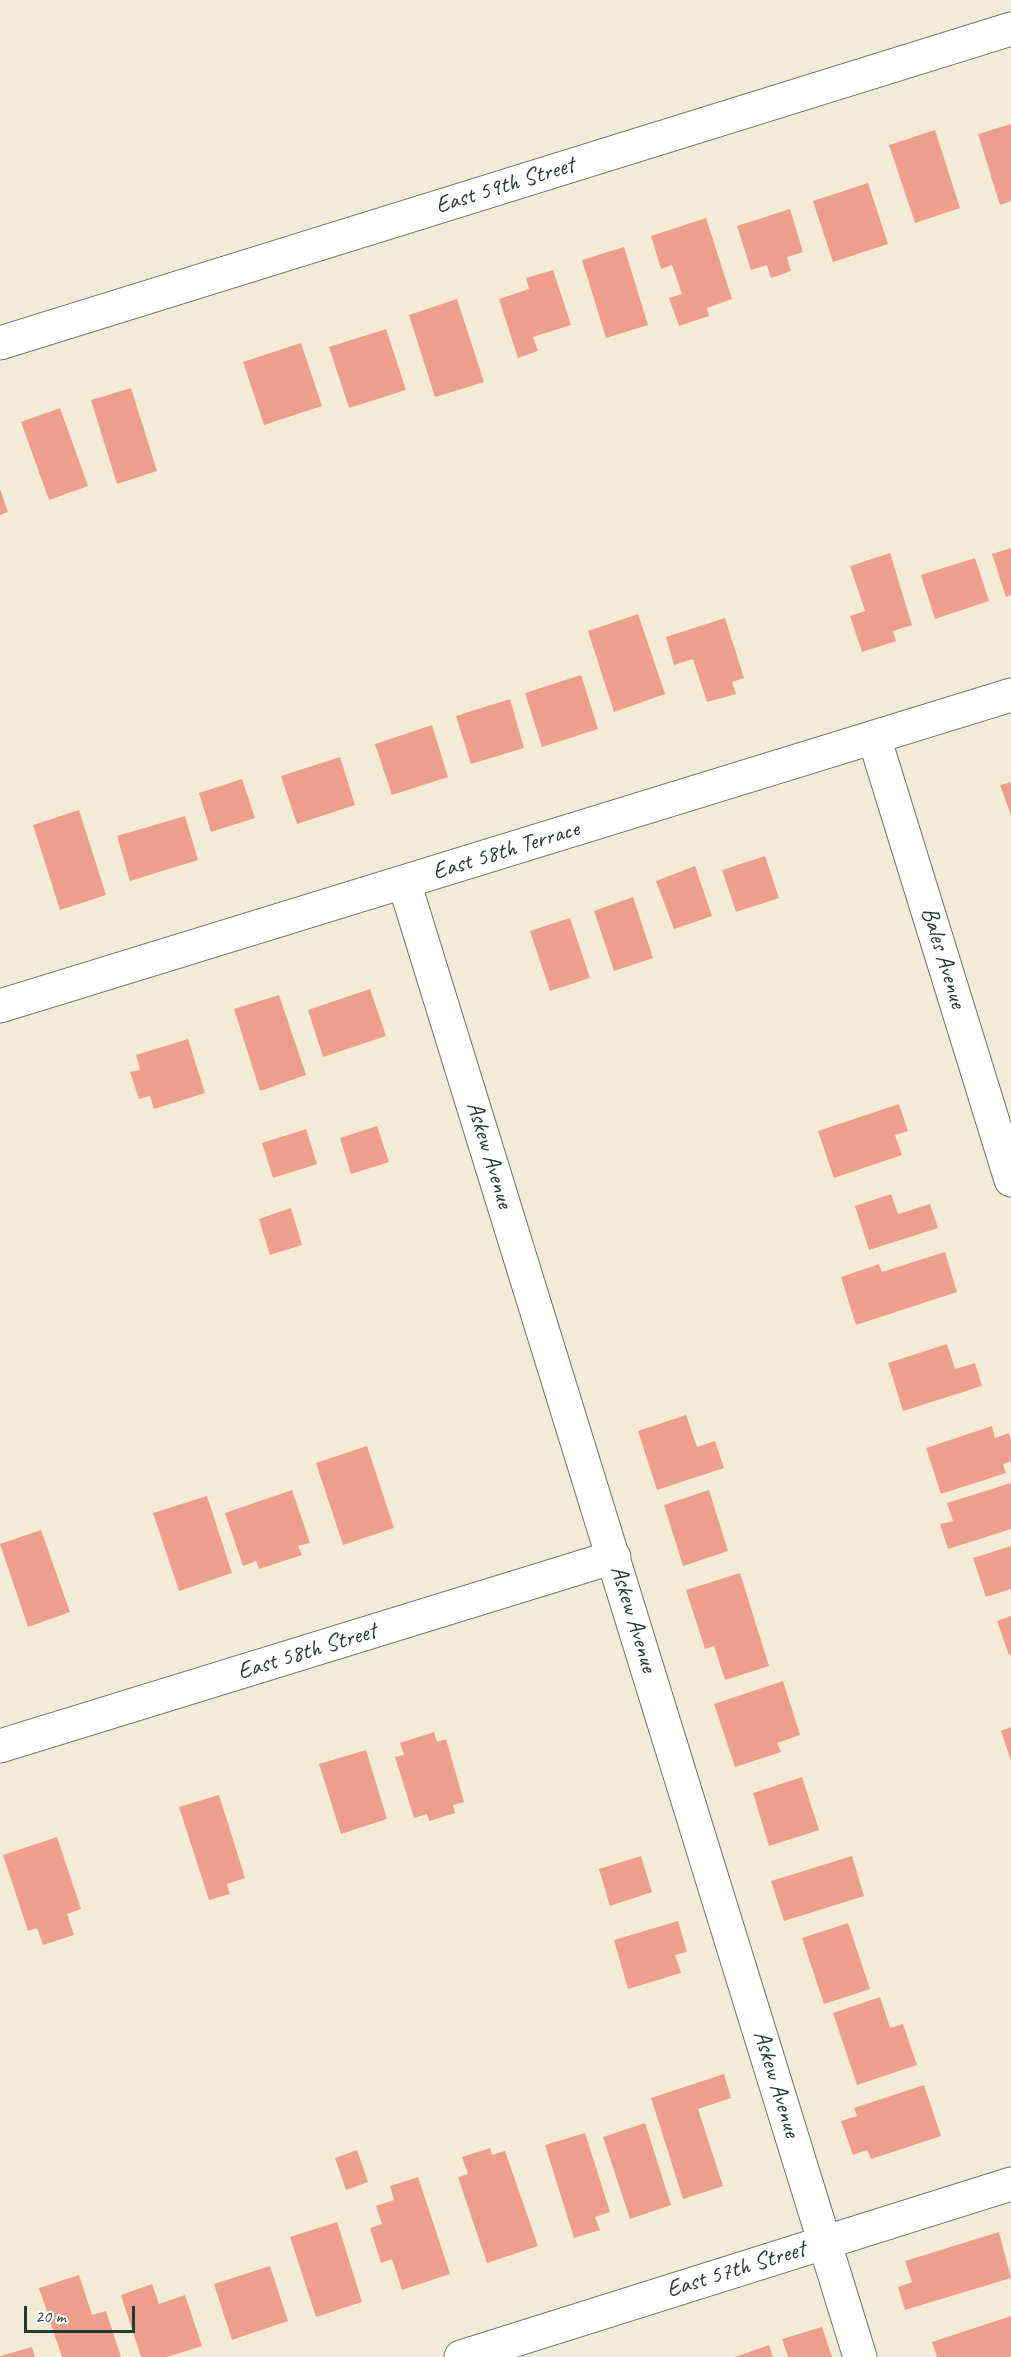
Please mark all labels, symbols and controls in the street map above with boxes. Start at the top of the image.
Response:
street label: East 59th Street [432,151,578,221]
street label: East 58th Terrace [429,815,583,887]
street label: Bales Avenue [914,904,972,1012]
street label: Askew Avenue [459,1098,519,1212]
street label: Askew Avenue [603,1562,663,1676]
street label: East 58th Street [234,1617,380,1687]
street label: Askew Avenue [746,2027,806,2141]
street label: East 57th Street [663,2235,809,2305]
scale bar [27,2294,138,2332]
text: 20 m [35,2305,66,2327]

